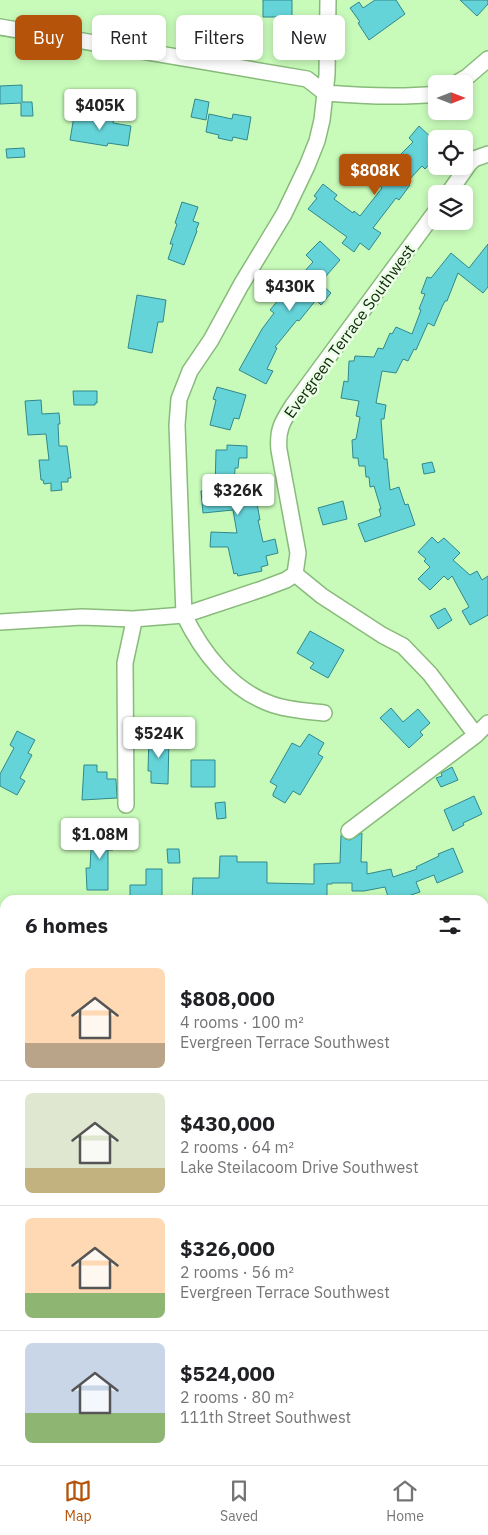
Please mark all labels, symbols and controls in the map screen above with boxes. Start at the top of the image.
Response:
chip: Buy [15,15,82,60]
chip: Rent [92,15,166,60]
chip: Filters [176,15,263,60]
chip: New [273,15,345,60]
north arrow [428,75,472,120]
map controls [428,75,473,230]
pin: $405K [65,88,135,131]
text: $405K [75,95,125,115]
button: locate [428,130,473,175]
pin: $808K [340,154,410,196]
text: $808K [350,160,400,180]
button: layers [428,185,473,230]
street label: Evergreen Terrace Southwest [279,240,419,422]
pin: $430K [255,270,325,312]
text: $430K [265,276,315,296]
pin: $326K [203,474,273,516]
text: $326K [213,480,263,500]
pin: $524K [124,716,194,759]
text: $524K [134,723,184,743]
pin: $1.08M [59,818,141,860]
text: $1.08M [72,824,128,844]
text: 6 homes [25,911,108,939]
icon: filters [436,911,464,939]
text: $808,000 [180,984,275,1012]
icon: home [65,988,125,1048]
text: 4 rooms · 100 m² [180,1012,304,1032]
text: Evergreen Terrace Southwest [180,1032,390,1052]
text: $430,000 [180,1109,275,1137]
icon: home [65,1113,125,1173]
text: 2 rooms · 64 m² [180,1137,294,1157]
text: Lake Steilacoom Drive Southwest [180,1157,419,1177]
text: $326,000 [180,1234,275,1262]
icon: home [65,1238,125,1298]
text: 2 rooms · 56 m² [180,1262,294,1282]
text: Evergreen Terrace Southwest [180,1282,390,1302]
text: $524,000 [180,1359,275,1387]
icon: home [65,1363,125,1423]
text: 2 rooms · 80 m² [180,1387,294,1407]
text: 111th Street Southwest [180,1407,351,1427]
tab: Map [64,1477,92,1525]
tab: Saved [220,1477,258,1525]
tab: Home [386,1477,424,1525]

